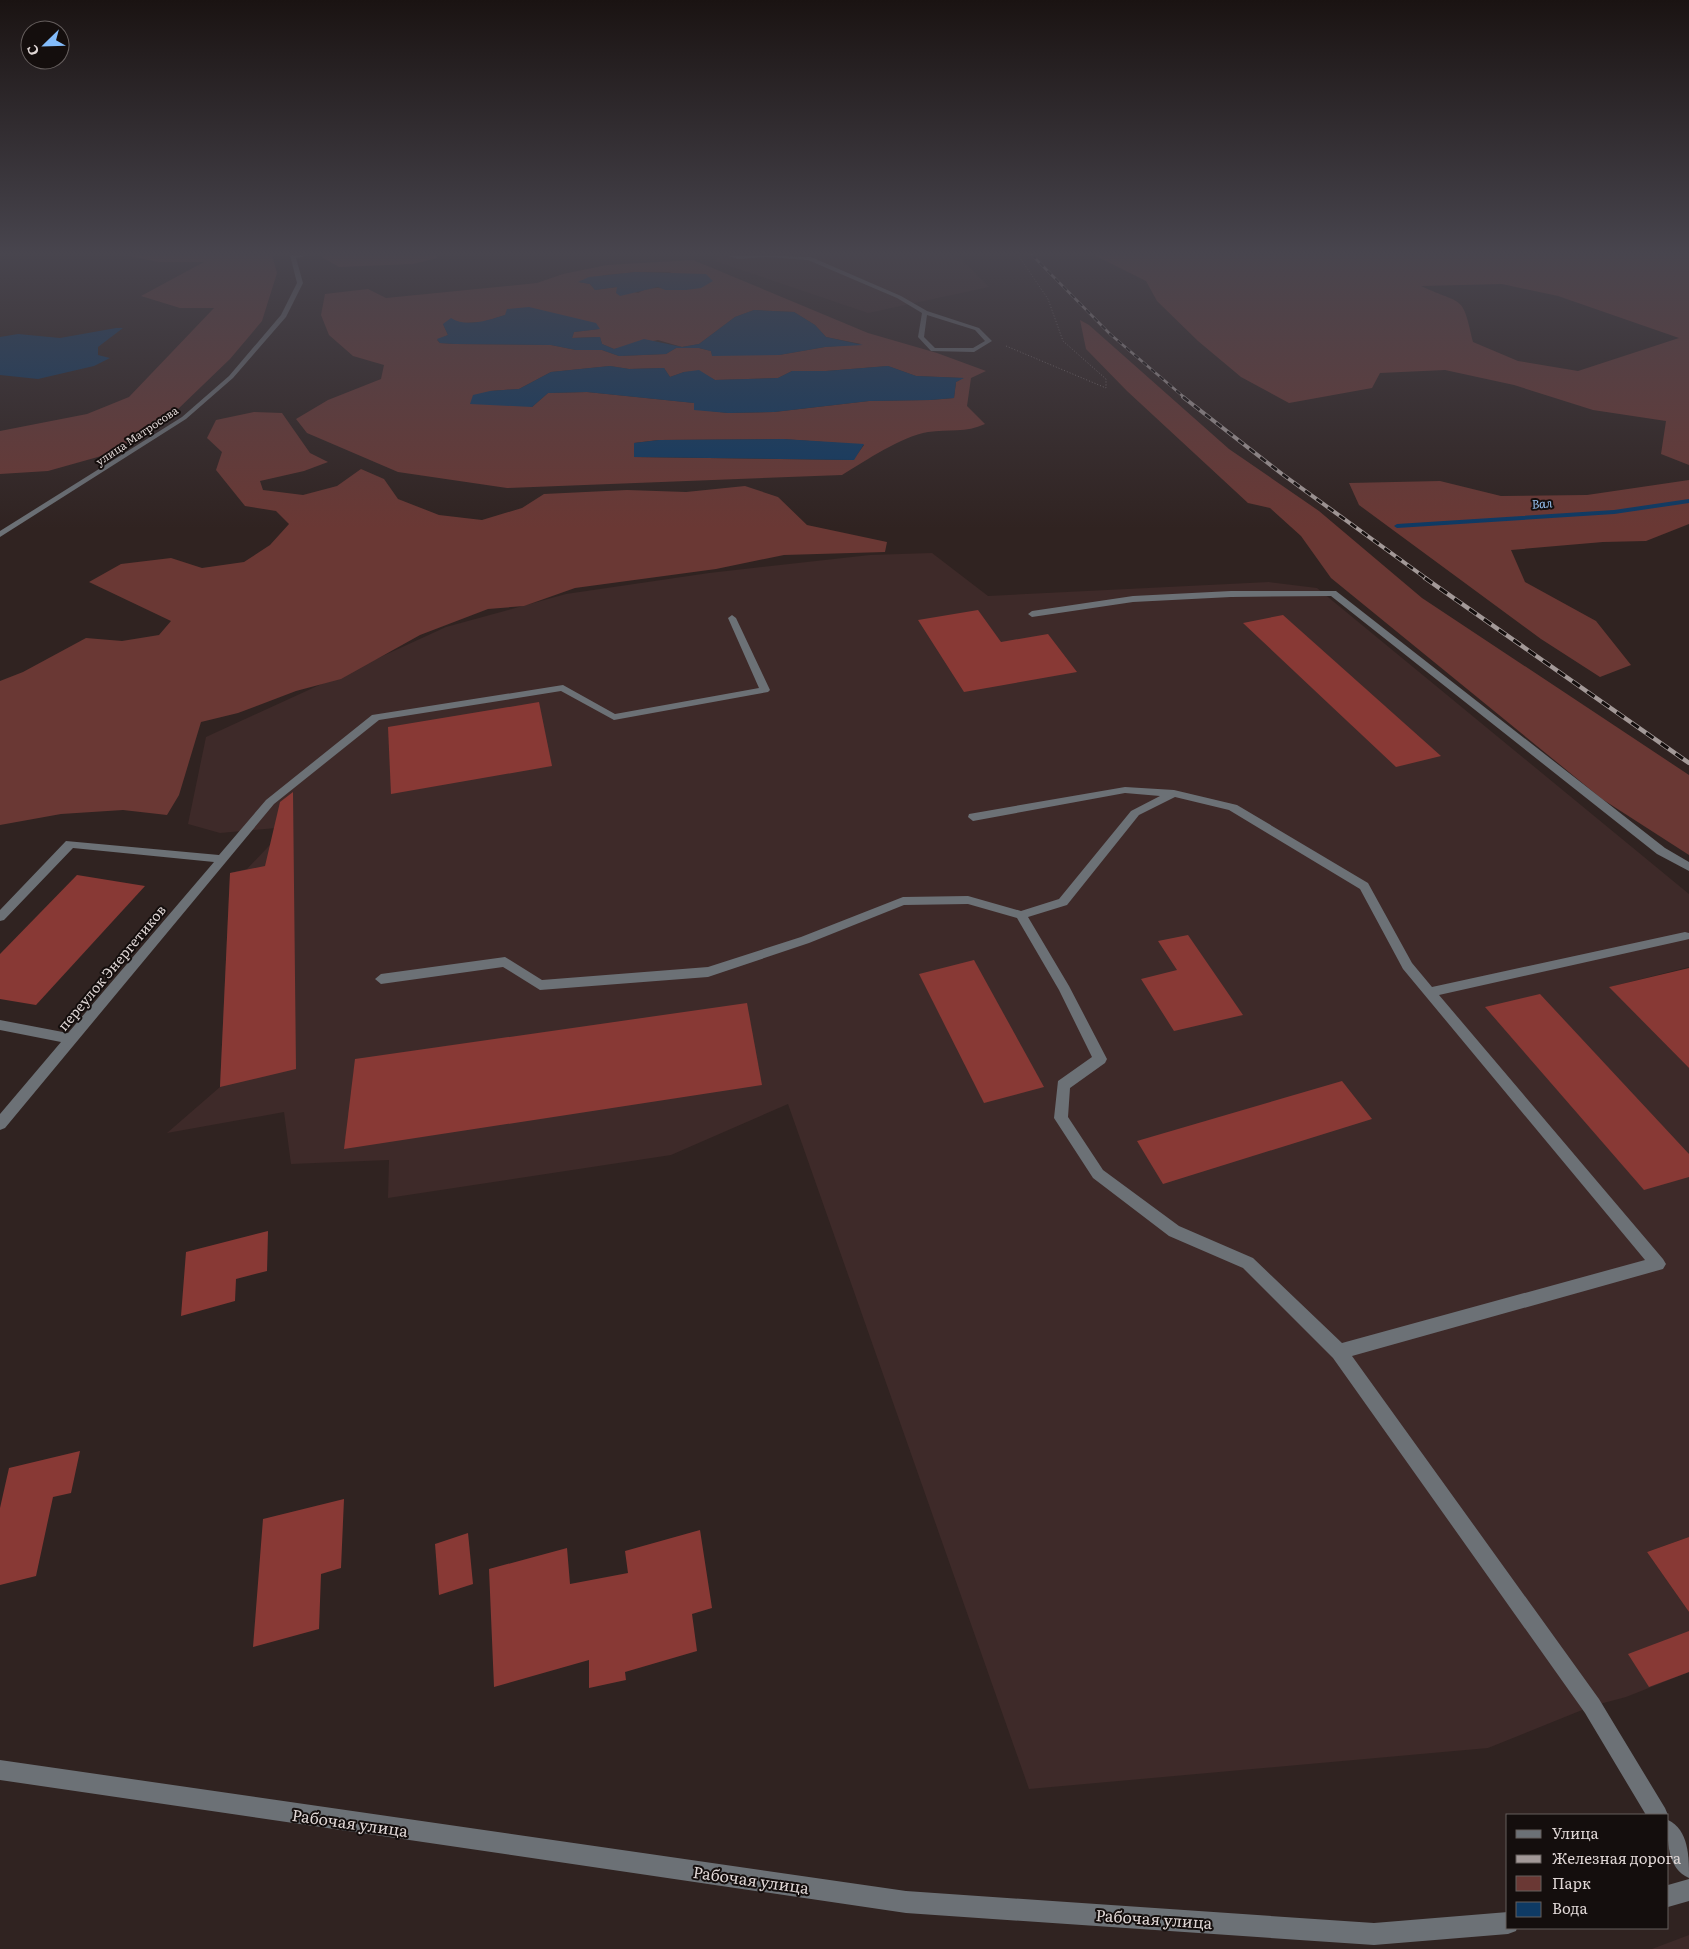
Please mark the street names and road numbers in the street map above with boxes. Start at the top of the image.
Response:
street label: улица Матросова [92,402,181,469]
street label: переулок Энергетиков [52,900,170,1035]
street label: Рабочая улица [291,1802,410,1842]
street label: Рабочая улица [692,1859,811,1899]
street label: Рабочая улица [1095,1902,1214,1934]

